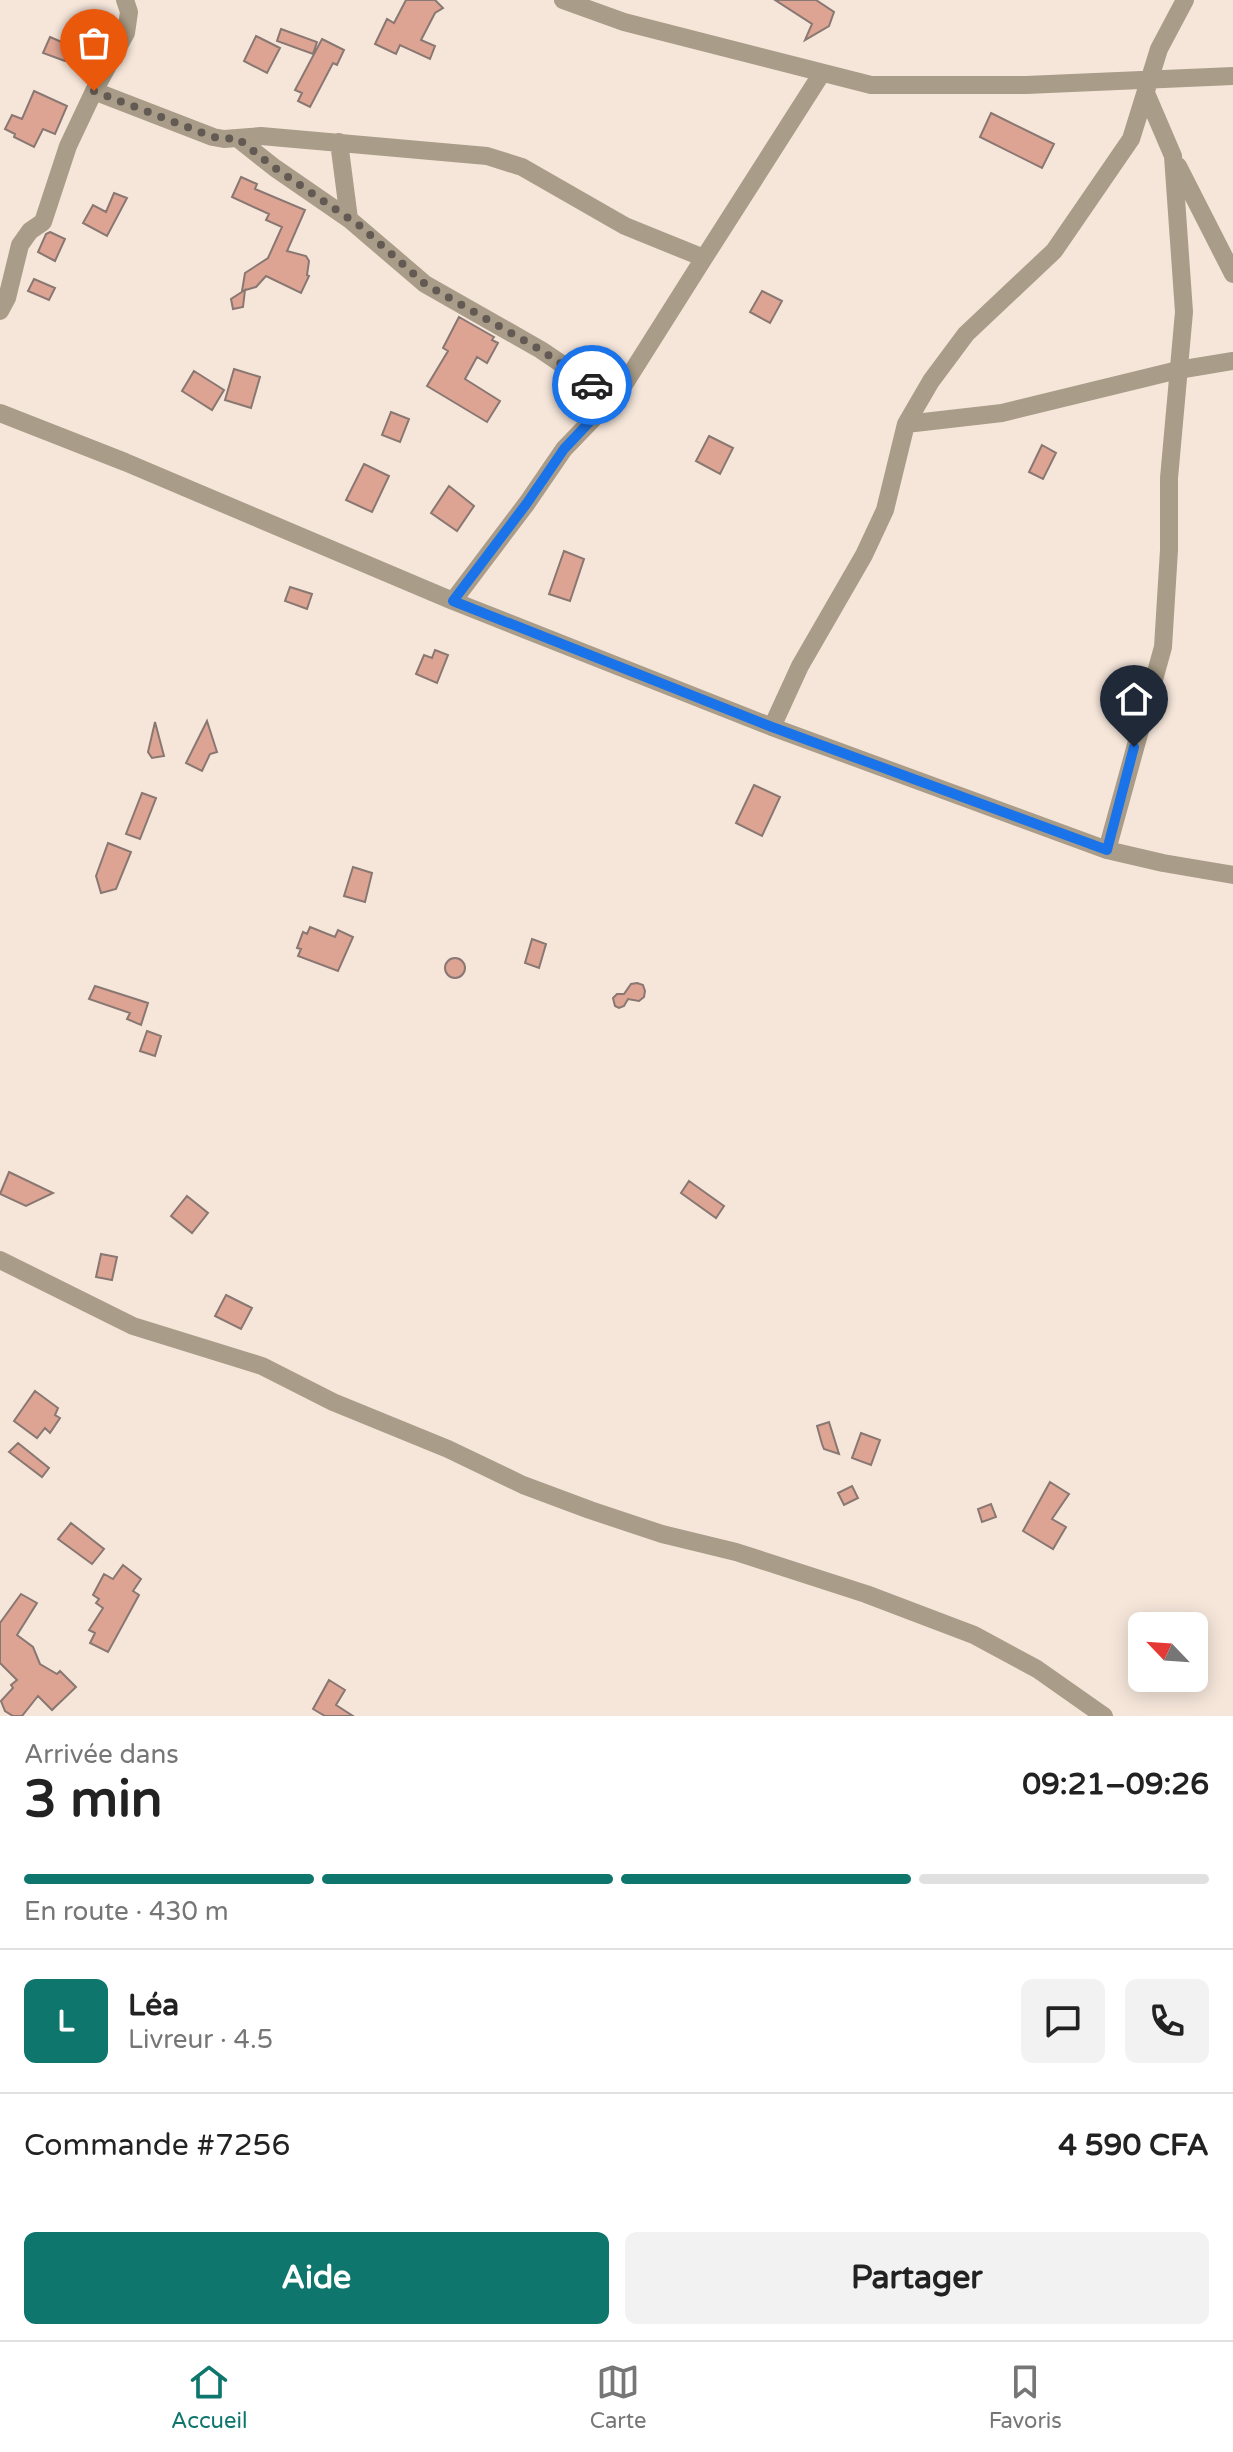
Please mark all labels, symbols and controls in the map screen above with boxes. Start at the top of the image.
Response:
pin [60,9,128,91]
icon: bag [72,21,116,65]
courier [552,345,632,425]
icon: car [570,363,614,407]
pin [1100,665,1168,747]
icon: home [1112,677,1156,721]
north arrow [1128,1612,1208,1692]
map controls [1128,1612,1208,1692]
text: Arrivée dans [24,1739,179,1770]
text: 09:21–09:26 [1022,1766,1209,1803]
text: 3 min [24,1768,163,1831]
text: En route · 430 m [24,1896,229,1927]
button: chat [1021,1979,1105,2063]
button: phone [1125,1979,1209,2063]
text: Léa [128,1987,179,2024]
text: L [57,2003,75,2040]
text: Livreur · 4.5 [128,2024,273,2055]
text: Commande #7256 [24,2127,290,2164]
text: 4 590 CFA [1058,2127,1209,2164]
button: Aide [24,2232,609,2324]
button: Partager [625,2232,1209,2324]
tab: Accueil [171,2360,247,2434]
tab: Carte [590,2360,646,2434]
tab: Favoris [989,2360,1062,2434]

